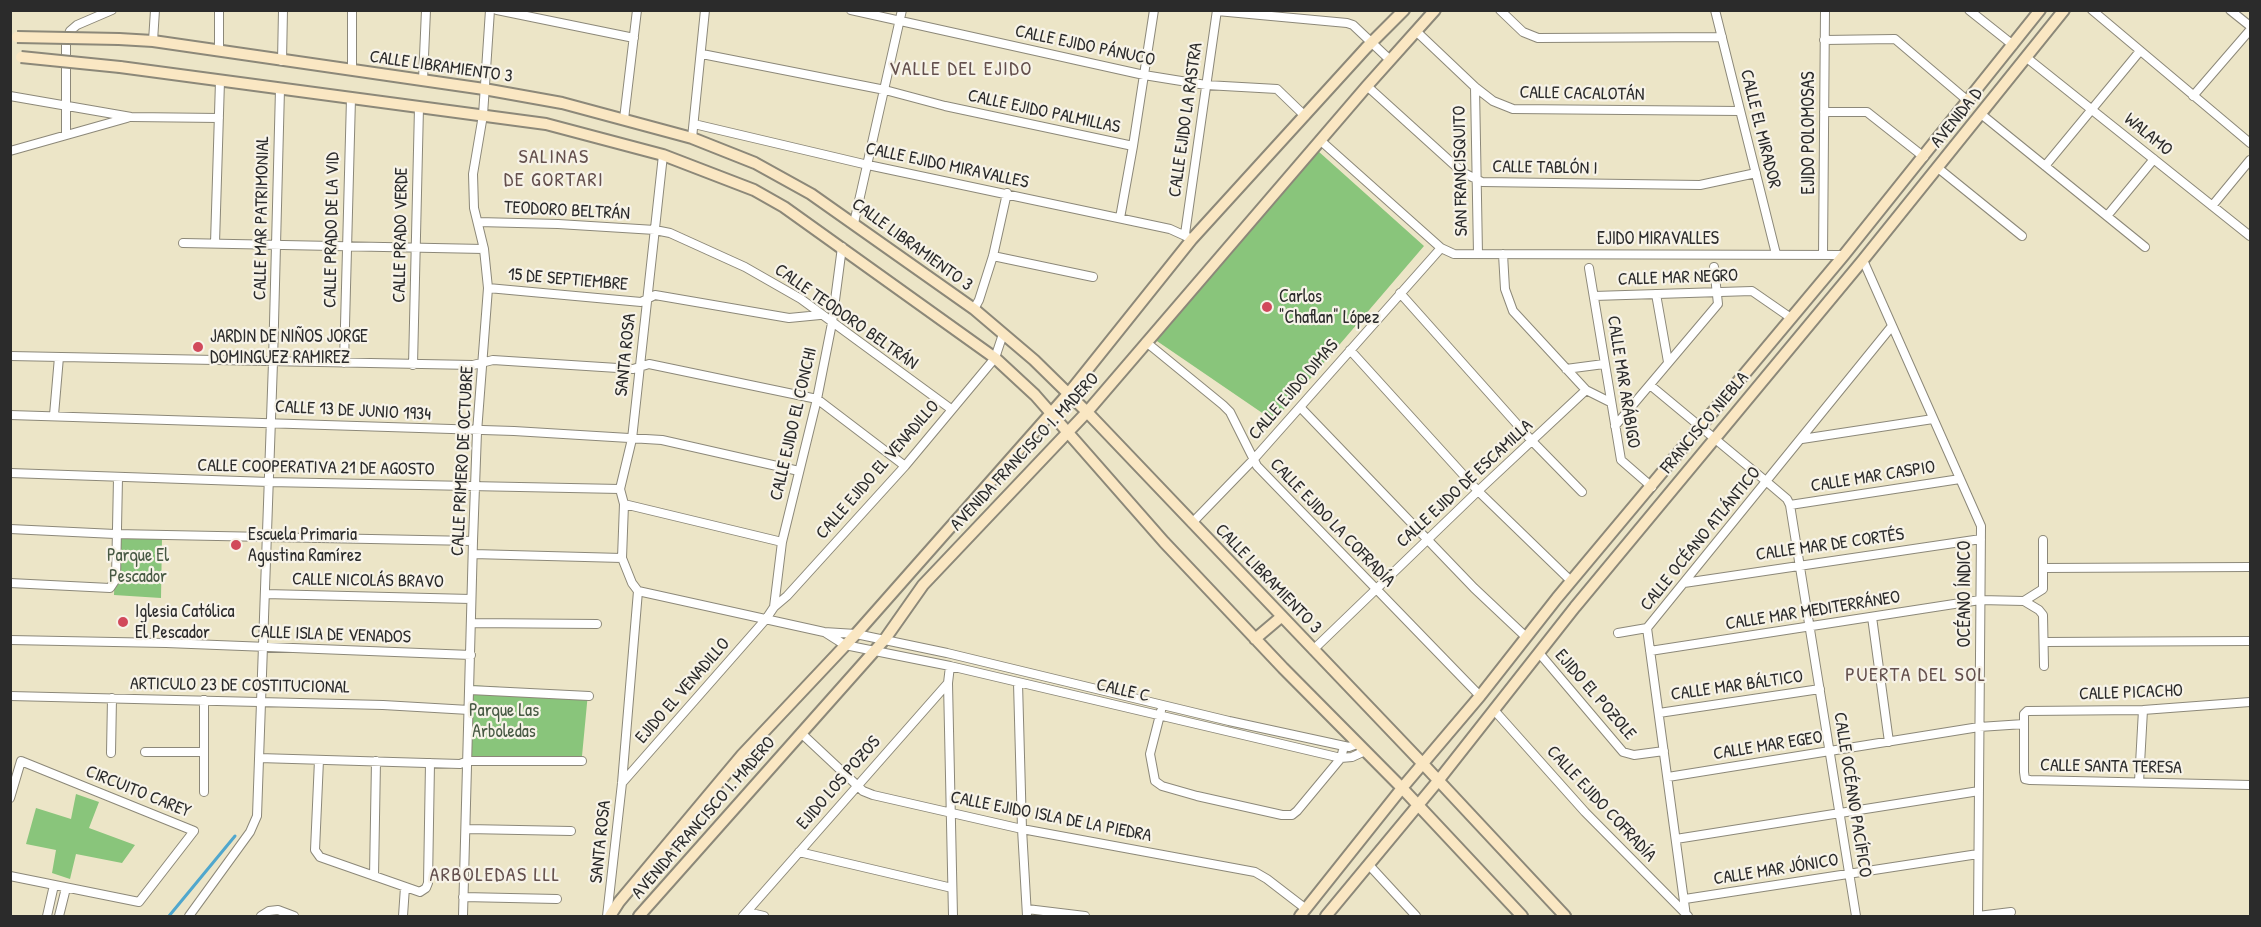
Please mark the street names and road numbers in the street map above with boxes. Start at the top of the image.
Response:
street label: CALLE EJIDO PÁNUCO [1013,21,1157,71]
street label: CALLE EJIDO LA RASTRA [1164,41,1208,199]
street label: CALLE LIBRAMIENTO 3 [368,46,514,88]
street label: CALLE EL MIRADOR [1735,67,1785,191]
street label: EJIDO POLOMOSAS [1798,72,1820,194]
street label: CALLE CACALOTÁN [1519,82,1645,106]
street label: AVENIDA D [1926,84,1988,152]
street label: CALLE EJIDO PALMILLAS [966,85,1122,139]
street label: SAN FRANCISQUITO [1449,105,1473,237]
street label: WALAMO [2119,109,2177,161]
street label: CALLE MAR PATRIMONIAL [250,136,274,300]
street label: CALLE EJIDO MIRAVALLES [864,138,1030,194]
street label: CALLE PRADO DE LA VID [320,152,344,308]
street label: CALLE TABLÓN I [1492,156,1598,180]
street label: CALLE PRADO VERDE [389,167,413,303]
street label: CALLE LIBRAMIENTO 3 [847,194,977,296]
street label: TEODORO BELTRÁN [504,197,630,225]
street label: EJIDO MIRAVALLES [1597,228,1719,250]
street label: CALLE TEODORO BELTRÁN [770,259,922,375]
street label: 15 DE SEPTIEMBRE [507,264,629,296]
street label: CALLE MAR NEGRO [1618,265,1738,291]
street label: SANTA ROSA [611,313,641,397]
street label: CALLE MAR ARÁBIGO [1602,314,1644,450]
street label: CALLE EJIDO DIMAS [1244,335,1344,445]
street label: CALLE EJIDO EL CONCHI [766,345,822,503]
street label: CALLE PRIMERO DE OCTUBRE [447,365,479,557]
street label: FRANCISCO NIEBLA [1656,368,1754,478]
street label: AVENIDA FRANCISCO I. MADERO [946,369,1104,535]
street label: CALLE 13 DE JUNIO 1934 [275,396,431,426]
street label: CALLE EJIDO EL VENADILLO [812,396,944,544]
street label: CALLE EJIDO DE ESCAMILLA [1392,415,1538,553]
street label: CALLE EJIDO LA COFRADÍA [1265,454,1399,592]
street label: CALLE COOPERATIVA 21 DE AGOSTO [197,455,435,481]
street label: CALLE MAR CASPIO [1809,456,1937,498]
street label: CALLE OCÉANO ATLÁNTICO [1636,463,1766,615]
street label: CALLE LIBRAMIENTO 3 [1210,520,1326,638]
street label: CALLE MAR DE CORTÉS [1755,524,1905,566]
street label: OCÉANO ÍNDICO [1954,541,1976,647]
street label: CALLE NICOLÁS BRAVO [292,569,444,593]
street label: CALLE MAR MEDITERRÁNEO [1724,587,1902,635]
street label: CALLE ISLA DE VENADOS [251,621,411,649]
street label: EJIDO EL VENADILLO [631,634,735,748]
street label: EJIDO EL POZOLE [1550,645,1640,745]
street label: CALLE MAR BÁLTICO [1670,666,1804,706]
street label: ARTICULO 23 DE COSTITUCIONAL [130,673,350,699]
street label: CALLE C [1094,674,1152,708]
street label: CALLE PICACHO [2079,680,2183,706]
street label: CALLE OCÉANO PACÍFICO [1828,711,1876,879]
street label: CALLE MAR EGEO [1712,727,1824,765]
street label: AVENIDA FRANCISCO I. MADERO [628,732,780,904]
street label: EJIDO LOS POZOS [793,732,885,834]
street label: CALLE EJIDO COFRADÍA [1542,741,1660,867]
street label: CALLE SANTA TERESA [2040,755,2182,779]
street label: CIRCUITO CAREY [82,761,194,823]
street label: CALLE EJIDO ISLA DE LA PIEDRA [949,787,1153,847]
street label: SANTA ROSA [586,800,616,884]
street label: CALLE MAR JÓNICO [1712,849,1840,891]

